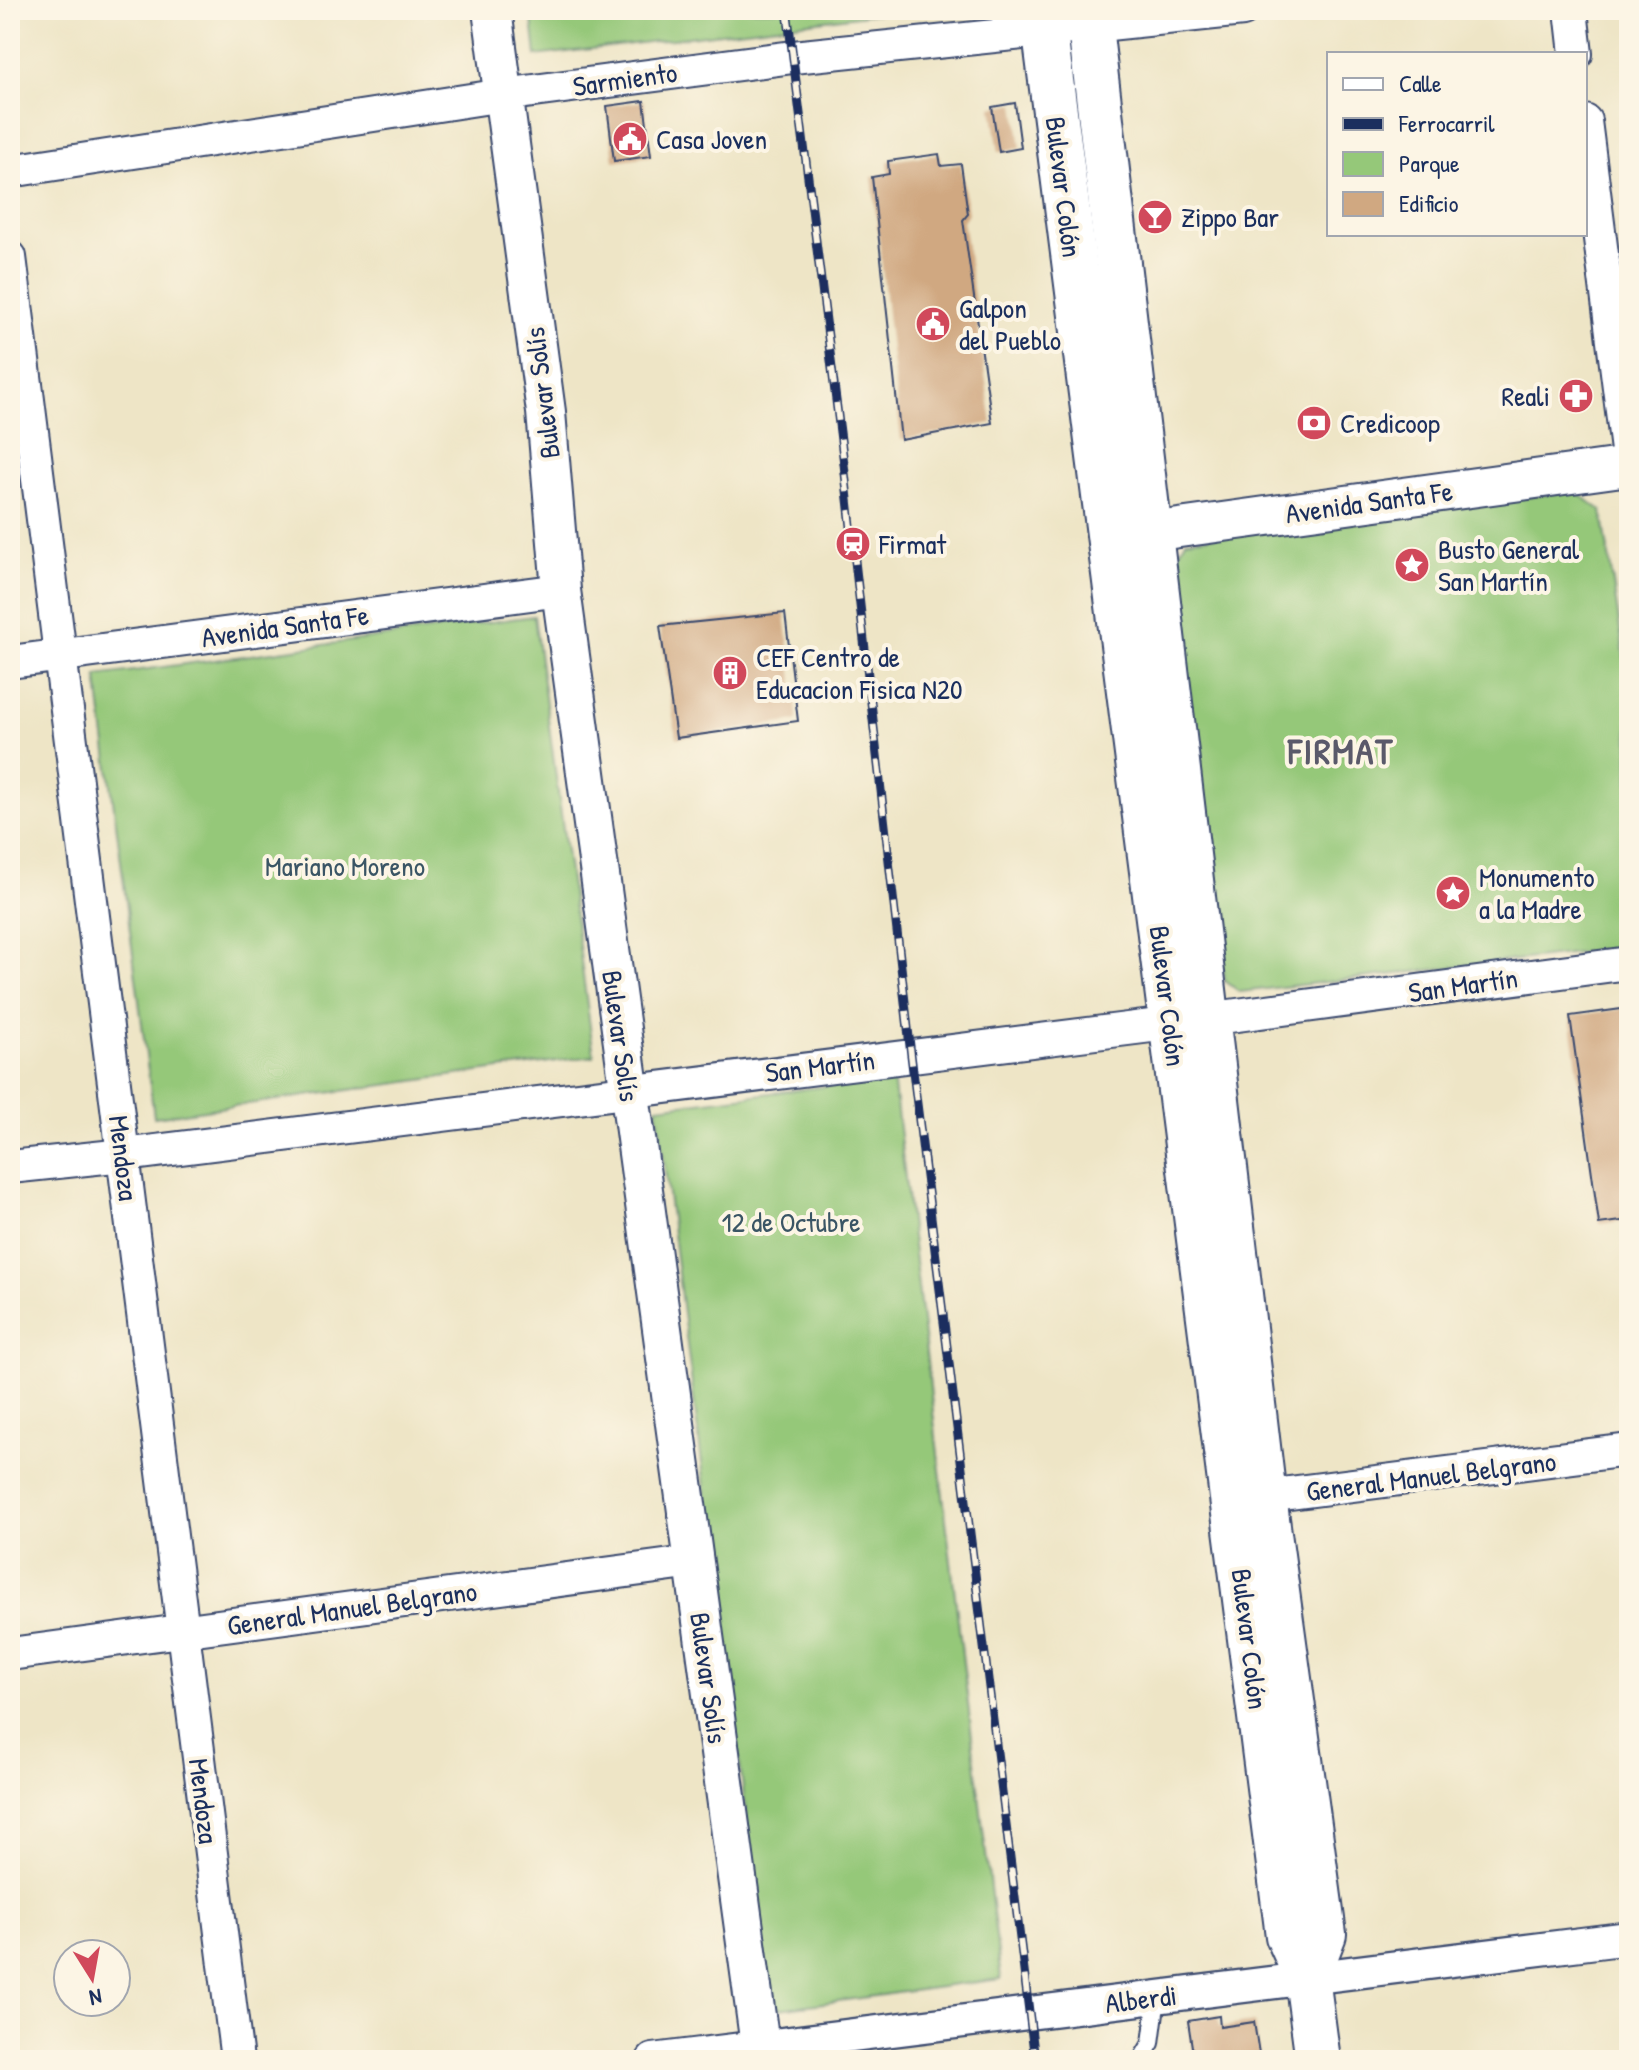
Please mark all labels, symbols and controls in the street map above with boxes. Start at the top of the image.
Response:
legend [1327,52,1587,236]
street label: Sarmiento [571,53,679,105]
text: Calle [1399,67,1442,99]
text: Ferrocarril [1398,107,1495,139]
street label: Bulevar Colón [1037,115,1091,259]
public building icon: Casa Joven [611,120,649,158]
place label: Casa Joven [656,120,767,158]
text: Parque [1399,147,1460,179]
text: Edificio [1399,187,1459,219]
bar icon: Zippo Bar [1136,198,1174,236]
place label: Zippo Bar [1181,198,1279,236]
place label: Galpon del Pueblo [959,289,1061,359]
public building icon: Galpon del Pueblo [914,305,952,343]
street label: Bulevar Solís [515,325,569,461]
place label: Reali [1501,377,1550,415]
pharmacy icon: Reali [1557,377,1595,415]
bank icon: Credicoop [1295,404,1333,442]
place label: Credicoop [1340,404,1440,442]
street label: Avenida Santa Fe [1283,471,1455,533]
station icon: Firmat [834,525,872,563]
place label: Firmat [878,525,947,563]
place label: Busto General San Martín [1438,530,1580,600]
place icon: Busto General San Martín [1393,546,1431,584]
street label: Avenida Santa Fe [199,595,371,657]
place label: CEF Centro de Educacion Fisica N20 [756,638,963,708]
building icon: CEF Centro de Educacion Fisica N20 [711,654,749,692]
district label: FIRMAT [1287,726,1394,775]
park label: Mariano Moreno [265,847,425,885]
place label: Monumento a la Madre [1479,858,1595,928]
place icon: Monumento a la Madre [1434,874,1472,912]
street label: Bulevar Colón [1141,924,1195,1068]
street label: San Martín [1406,959,1520,1011]
street label: Bulevar Solís [593,968,649,1104]
street label: San Martín [763,1040,877,1092]
street label: Mendoza [100,1113,148,1203]
park label: 12 de Octubre [722,1203,860,1241]
street label: General Manuel Belgrano [1304,1442,1558,1510]
street label: Bulevar Colón [1223,1567,1277,1711]
street label: General Manuel Belgrano [225,1572,479,1644]
street label: Bulevar Solís [681,1610,737,1746]
street label: Mendoza [180,1756,228,1846]
north arrow [52,1938,132,2018]
street label: Alberdi [1103,1976,1179,2022]
text: N [87,1982,104,2014]

